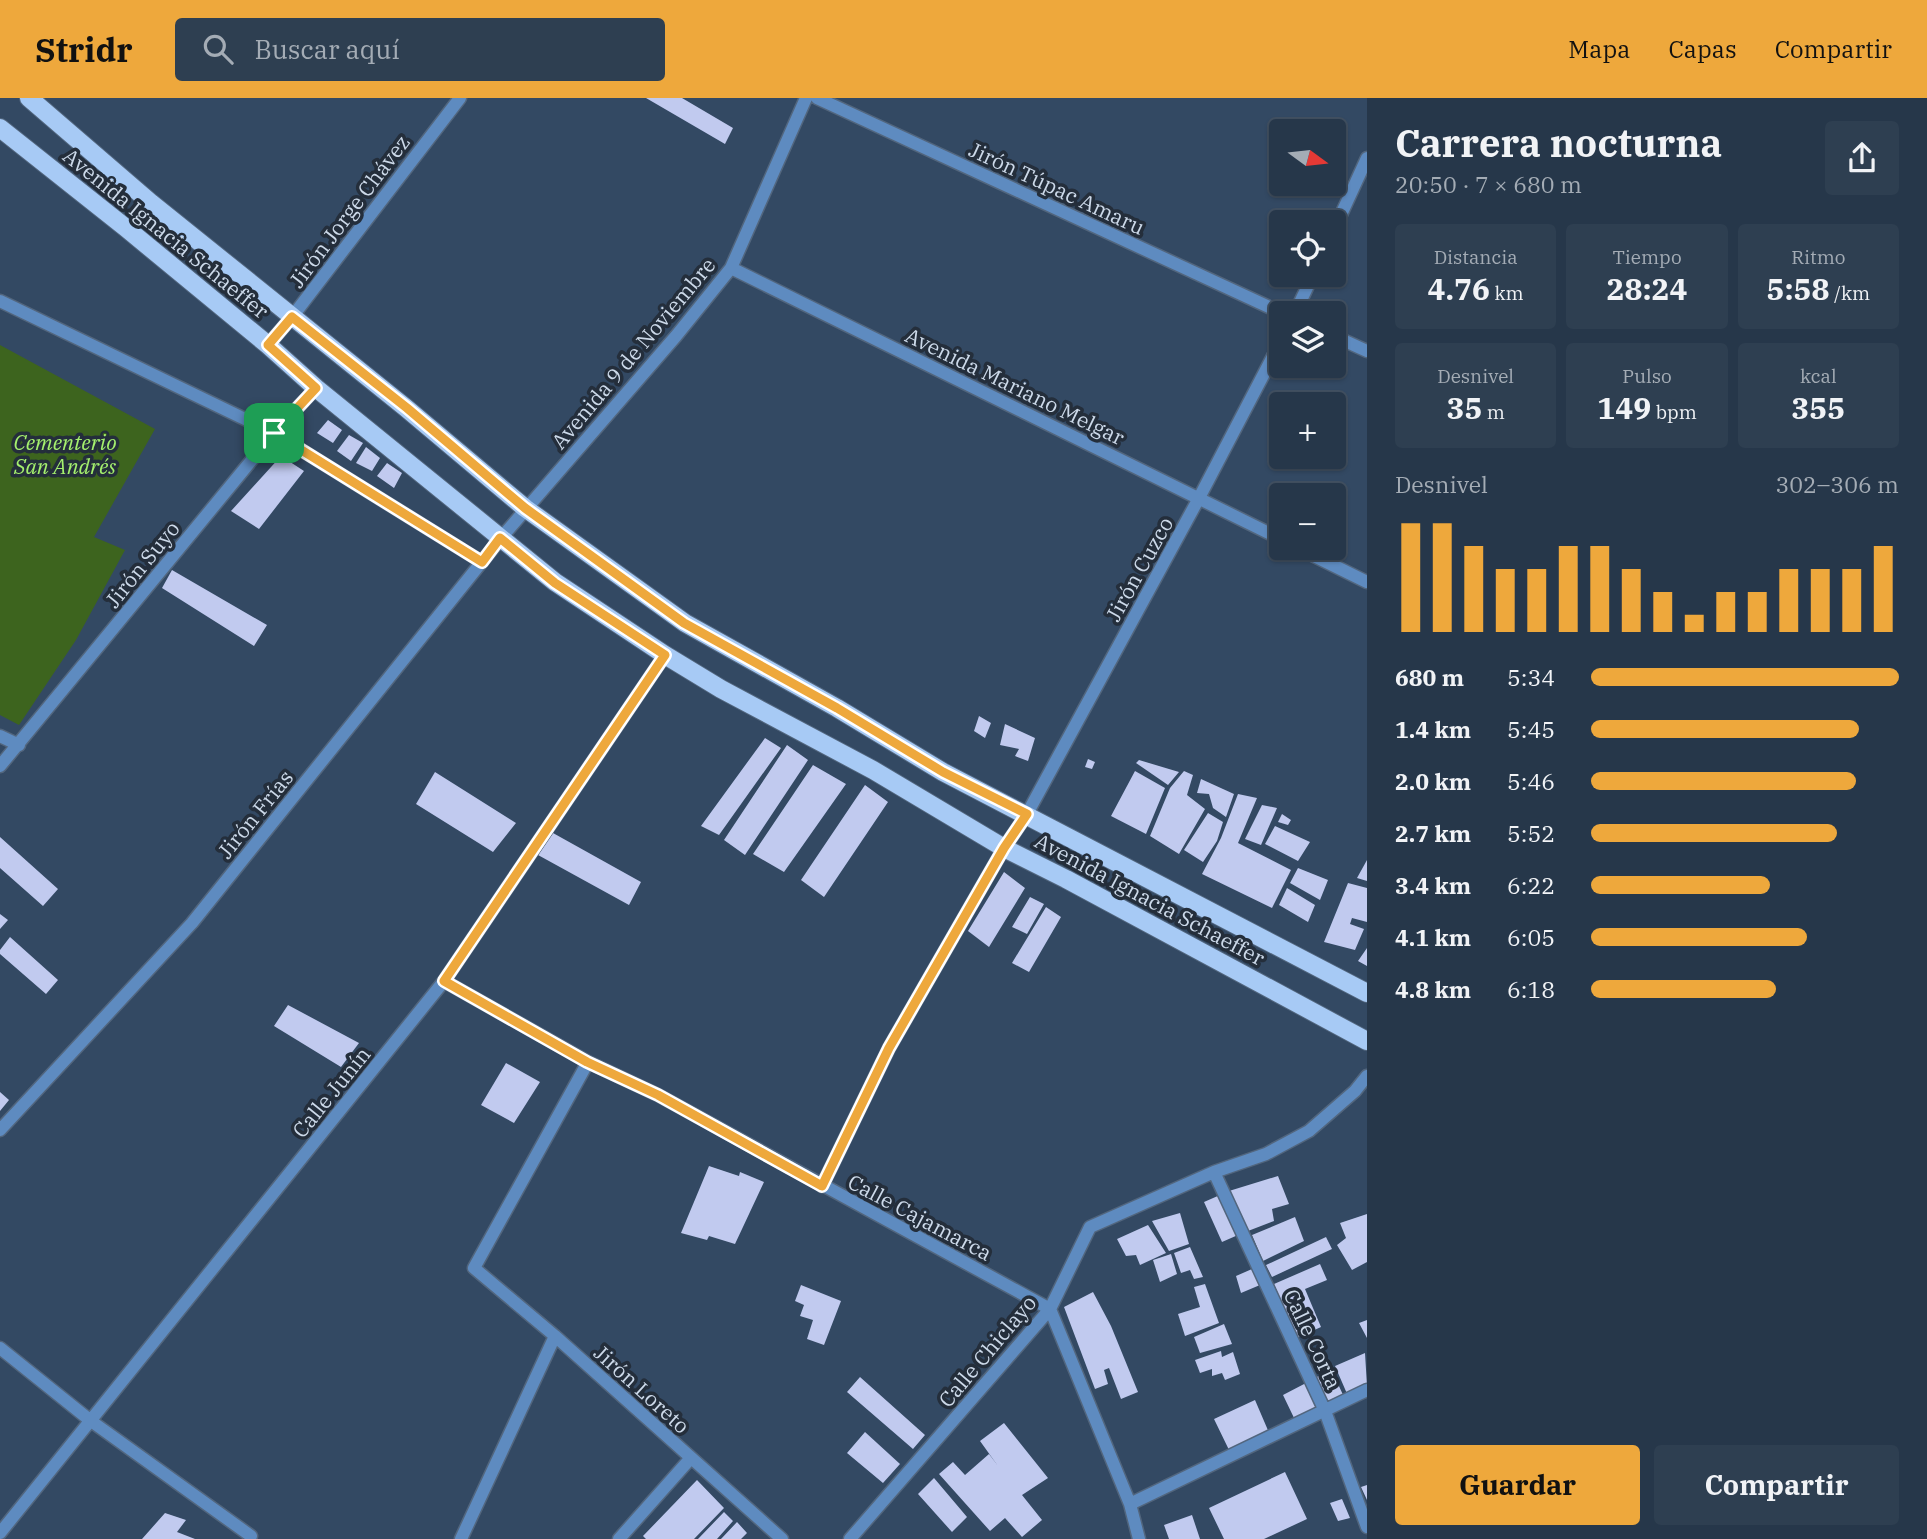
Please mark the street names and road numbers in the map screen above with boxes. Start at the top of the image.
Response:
street label: Jirón Jorge Chávez [282,129,416,293]
street label: Jirón Túpac Amaru [965,135,1149,241]
street label: Avenida Ignacia Schaeffer [58,141,275,325]
street label: Avenida 9 de Noviembre [545,251,721,455]
street label: Avenida Mariano Melgar [901,321,1130,452]
street label: Jirón Cuzco [1099,512,1179,626]
street label: Jirón Suyo [98,515,186,613]
street label: Jirón Frías [211,764,299,864]
street label: Avenida Ignacia Schaeffer [1030,826,1270,972]
street label: Calle Junín [286,1041,376,1143]
street label: Calle Cajamarca [843,1167,997,1267]
street label: Calle Corta [1278,1284,1348,1394]
street label: Calle Chiclayo [932,1289,1042,1413]
street label: Jirón Loreto [588,1339,696,1439]

